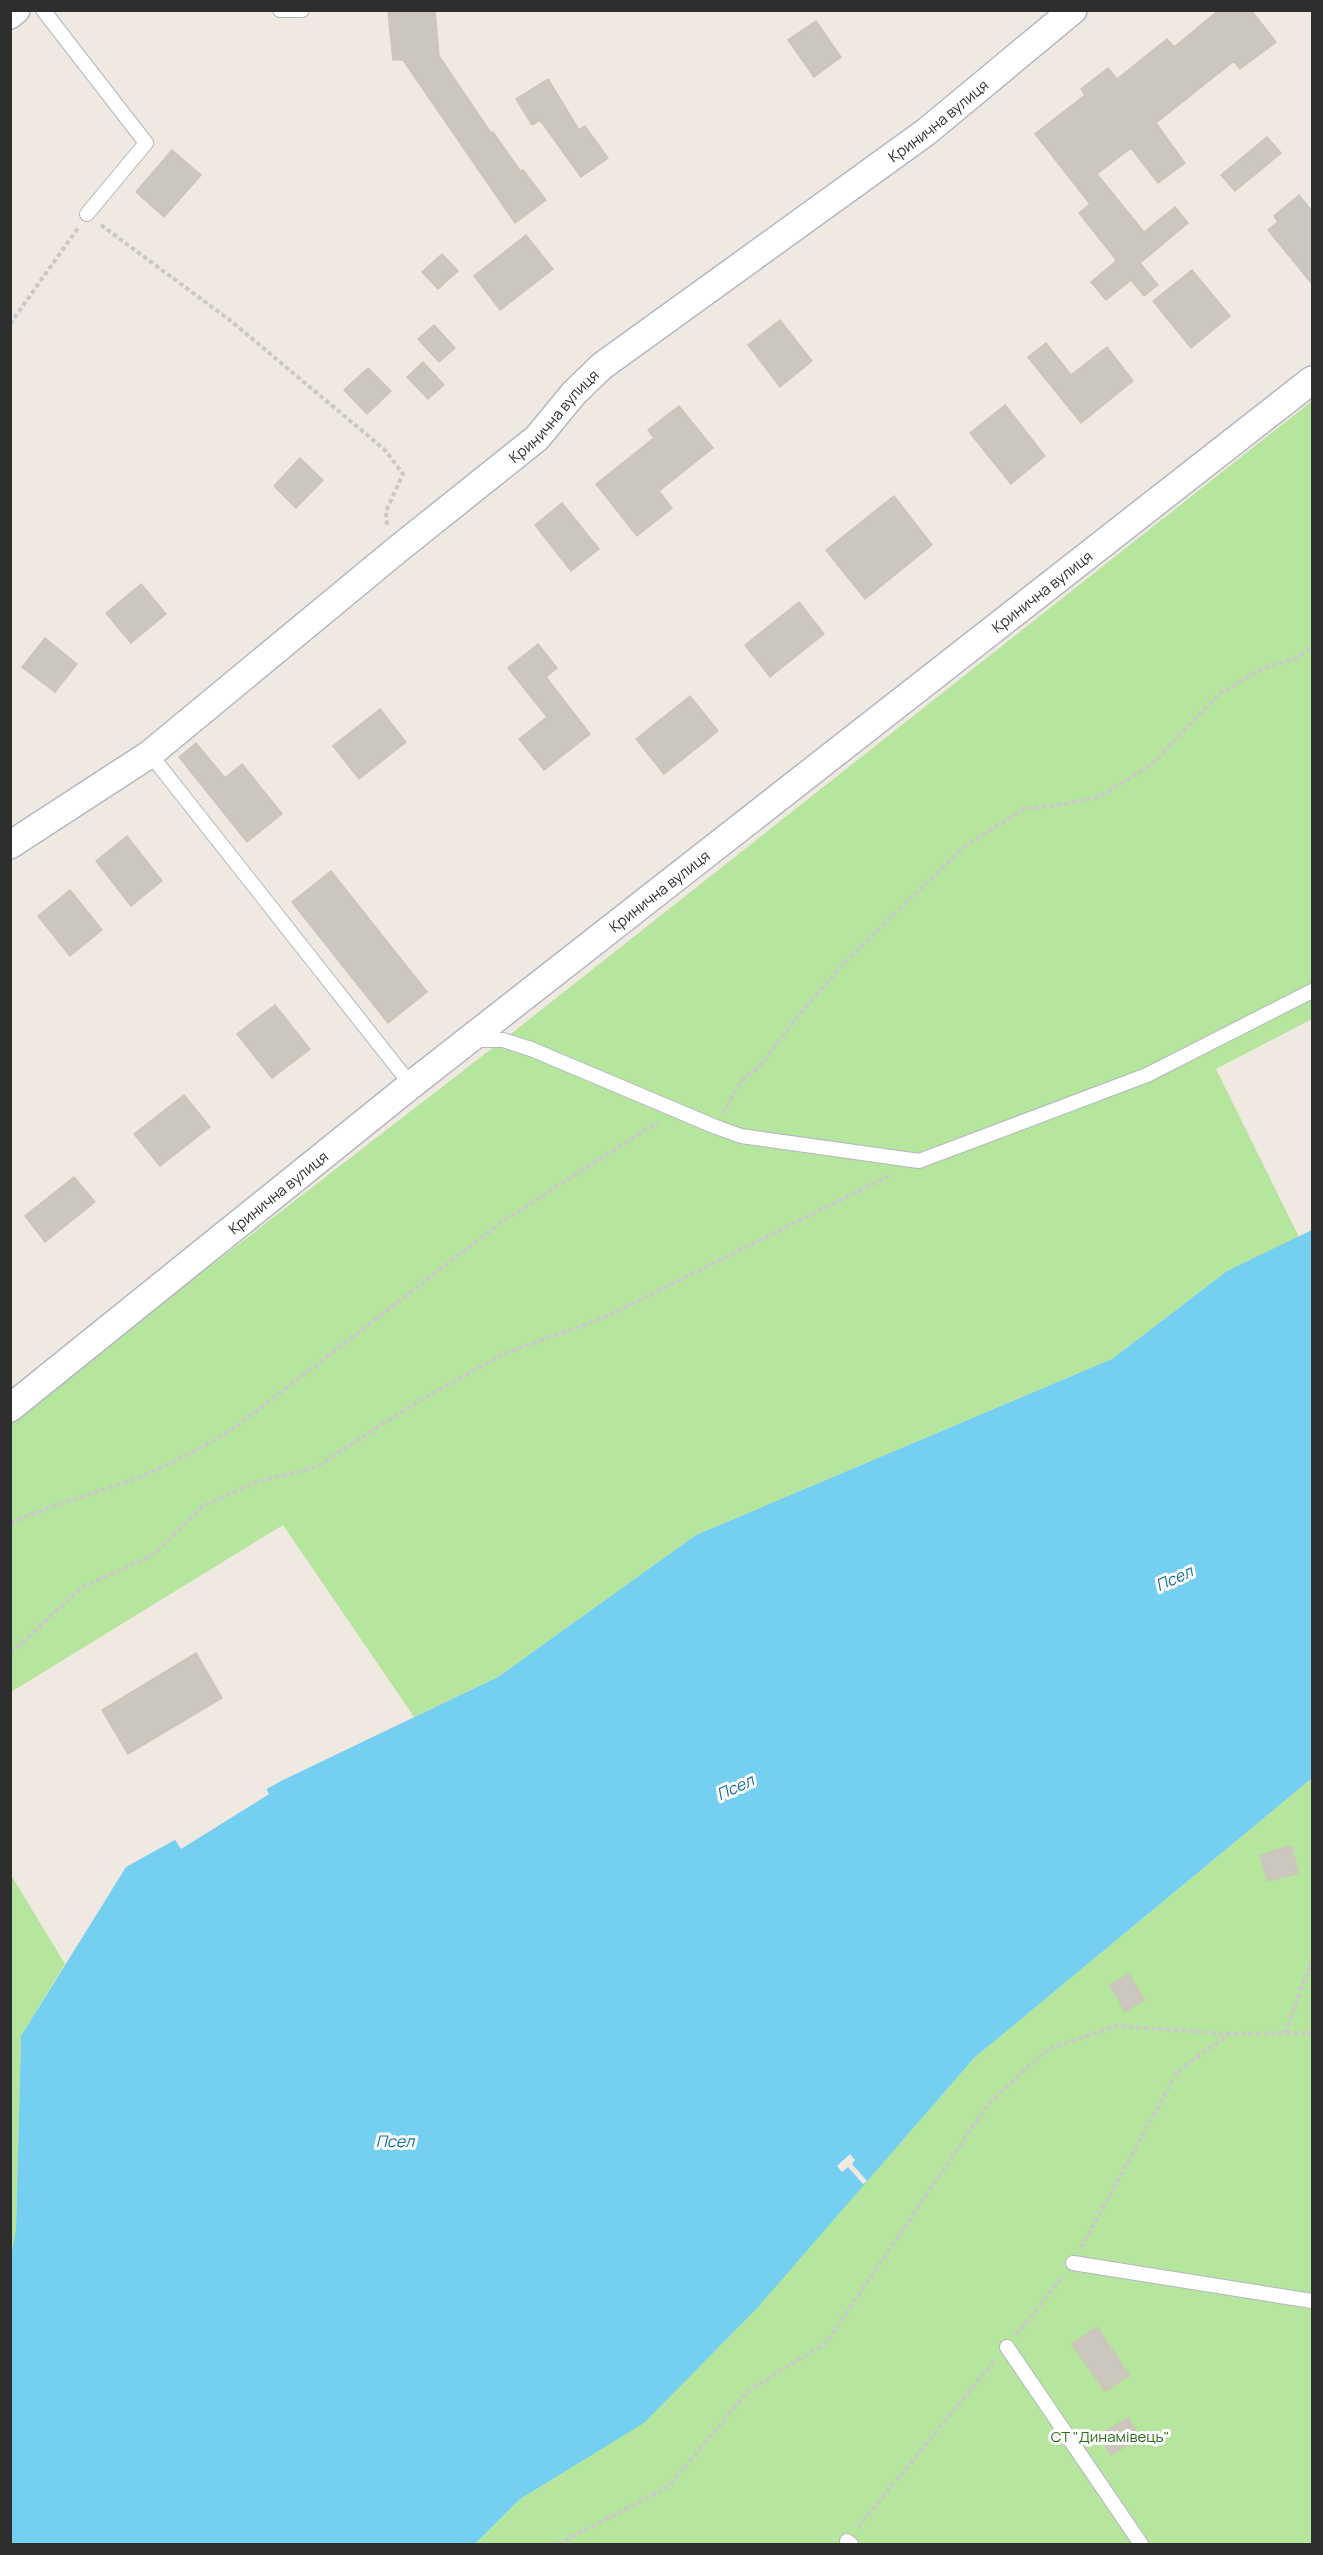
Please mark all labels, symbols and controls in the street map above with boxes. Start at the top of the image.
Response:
street label: Кринична вулиця [884,74,993,167]
street label: Кринична вулиця [504,364,603,467]
street label: Кринична вулиця [987,545,1097,637]
street label: Кринична вулиця [604,845,714,937]
street label: Кринична вулиця [224,1146,332,1239]
water label: Псел [1152,1559,1198,1596]
water label: Псел [713,1768,759,1805]
water label: Псел [376,2130,416,2152]
park label: СТ "Динамівець" [1051,2426,1169,2447]

